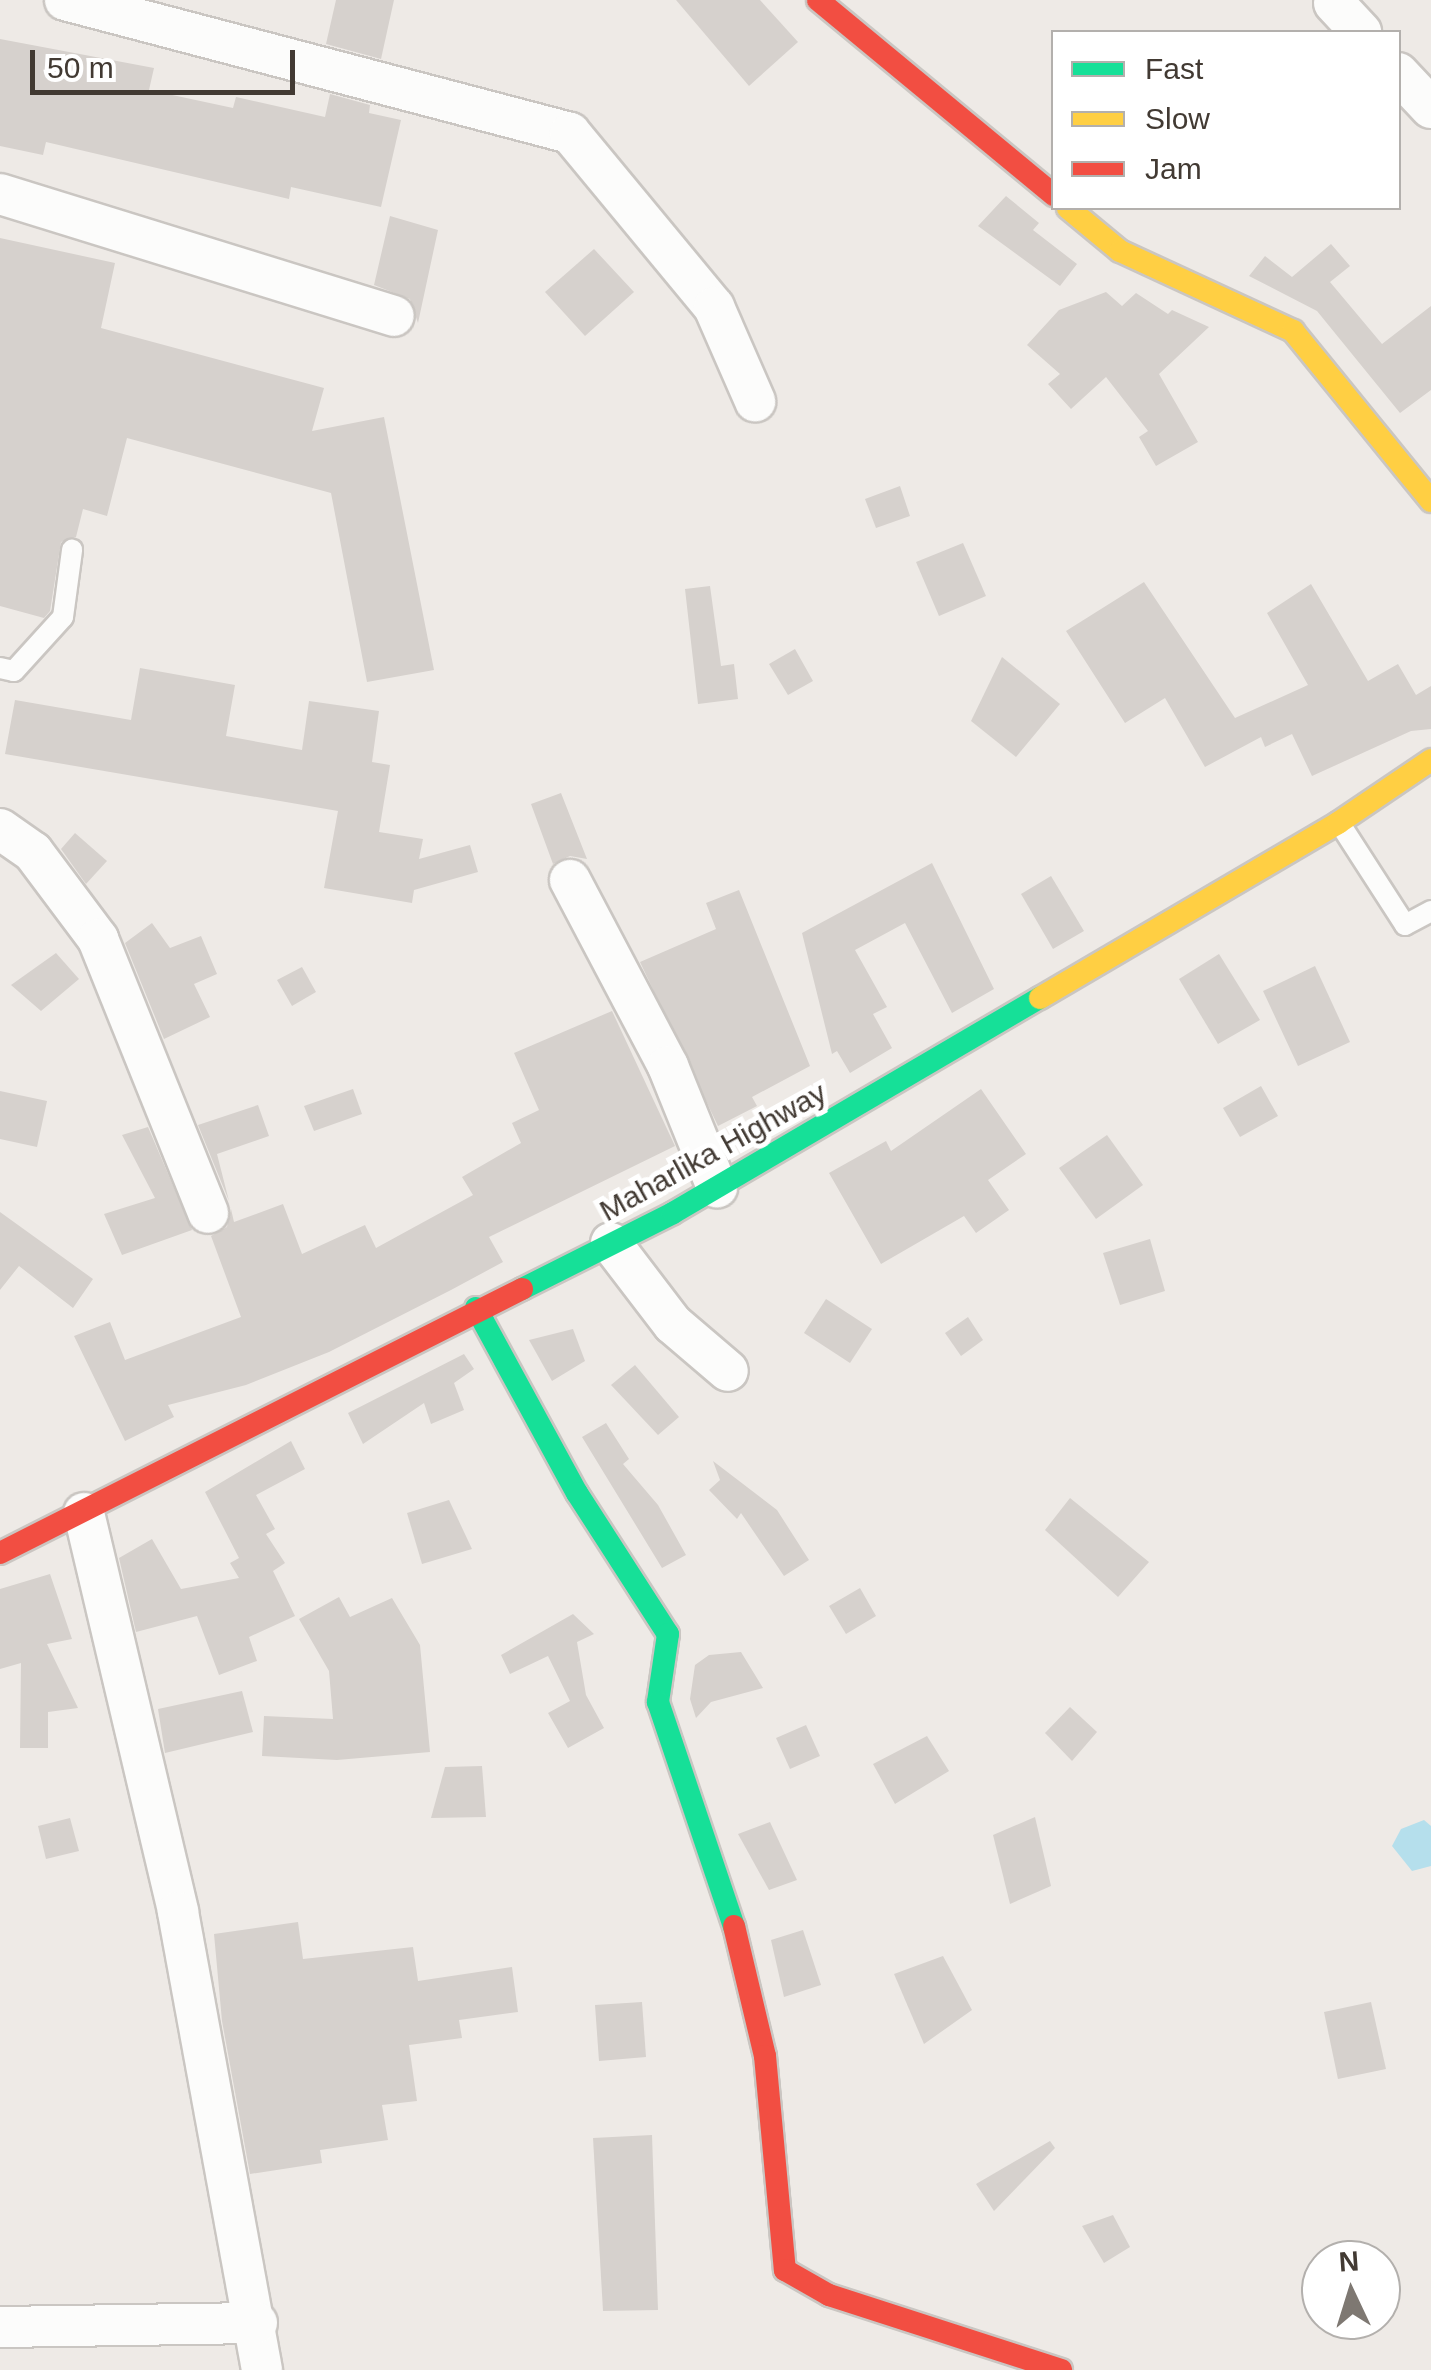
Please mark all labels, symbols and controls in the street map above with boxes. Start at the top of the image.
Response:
scale bar [35,30,300,92]
legend [1051,30,1401,210]
text: 50 m [47,51,114,84]
text: Fast [1145,52,1203,85]
text: Slow [1145,102,1210,135]
text: Jam [1145,152,1202,185]
street label: Maharlika Highway [593,1075,833,1229]
north arrow [1301,2240,1401,2340]
text: N [1338,2245,1360,2278]

